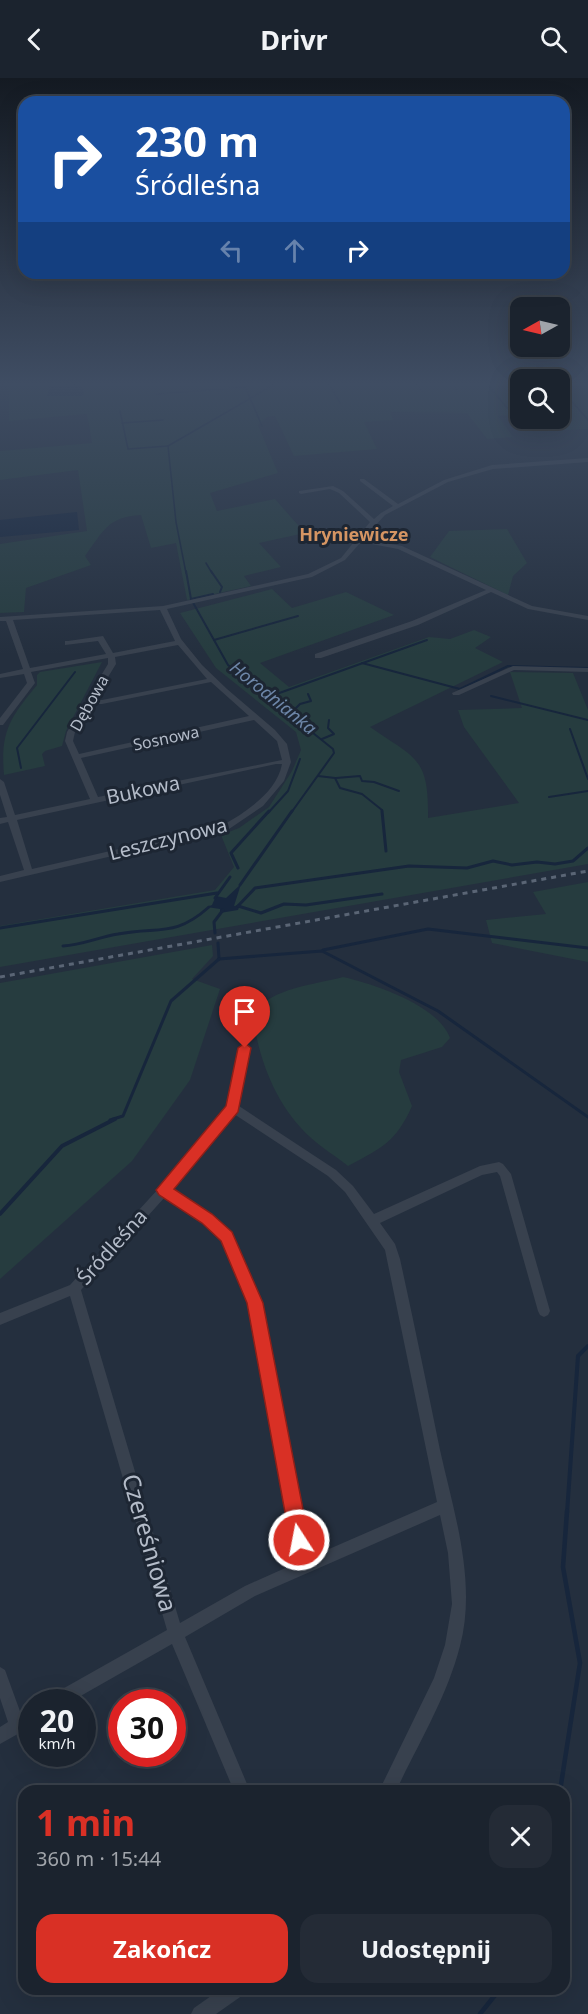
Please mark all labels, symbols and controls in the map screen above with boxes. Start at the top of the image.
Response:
text: Drivr [260,21,328,58]
icon: back [18,23,51,56]
icon: search [537,23,570,56]
text: 230 m [135,112,259,169]
icon: right [36,120,114,198]
text: Śródleśna [135,166,260,203]
icon: left [215,234,248,267]
icon: ahead [278,234,311,267]
icon: right [341,234,374,267]
north arrow [510,297,570,357]
map controls [510,297,570,429]
button: search [510,369,570,429]
district label: Hryniewicze [299,522,409,546]
water label: Horodnianka [225,655,322,739]
street label: Dębowa [64,671,114,735]
street label: Sosnowa [131,720,201,756]
street label: Bukowa [104,769,182,810]
street label: Leszczynowa [106,811,230,866]
pin [219,986,270,1048]
icon: arrive [228,995,261,1028]
street label: Śródleśna [71,1203,153,1290]
street label: Czereśniowa [115,1470,186,1615]
position arrow [267,1508,331,1572]
speed limit sign: 30 [108,1689,186,1767]
text: 20 [40,1700,74,1741]
text: km/h [39,1733,75,1753]
text: 1 min [36,1798,135,1847]
button: close [489,1805,552,1868]
text: 360 m · 15:44 [36,1845,161,1872]
button: Zakończ [36,1914,288,1983]
button: Udostępnij [300,1914,552,1983]

